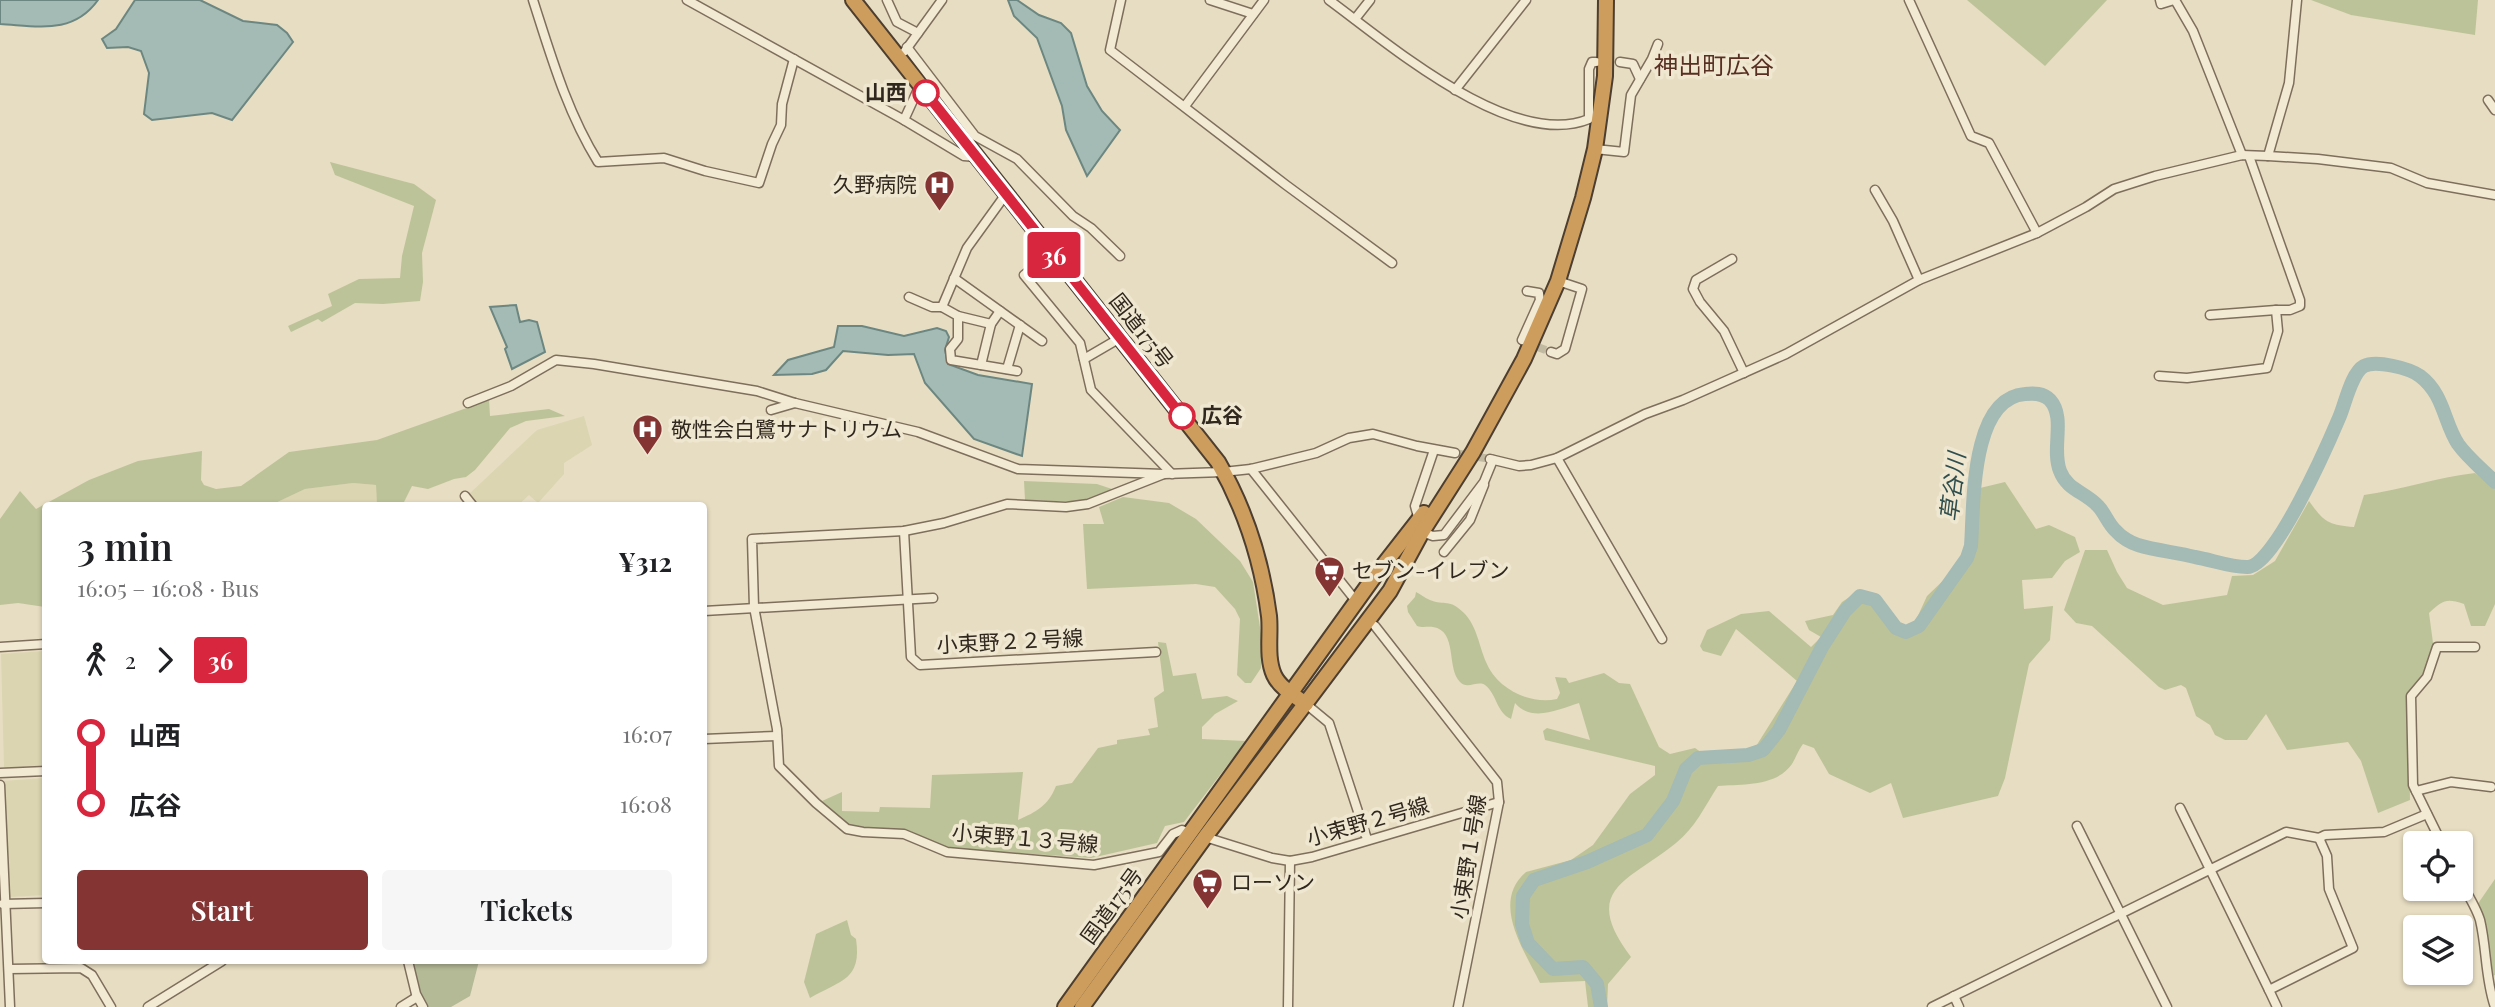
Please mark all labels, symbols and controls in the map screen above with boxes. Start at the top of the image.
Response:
district label: 神出町広谷 [1654,48,1774,80]
place label: 山西 [865,77,907,105]
marker: 山西 [913,80,939,106]
hospital icon: 久野病院 [923,168,957,212]
place label: 久野病院 [833,169,917,197]
line badge: 36 [1023,232,1086,278]
text: 36 [1041,239,1067,271]
street label: 国道175号 [1104,286,1181,373]
place label: 広谷 [1201,400,1243,428]
marker: 広谷 [1169,403,1195,429]
hospital icon: 敬性会白鷺サナトリウム [631,413,665,457]
place label: 敬性会白鷺サナトリウム [671,414,902,442]
water label: 草谷川 [1932,448,1971,523]
text: 3 min [77,520,173,571]
text: ¥312 [618,544,672,579]
supermarket icon: セブン-イレブン [1312,554,1346,598]
place label: セブン-イレブン [1352,555,1509,583]
text: 16:05 – 16:08 · Bus [77,572,259,603]
street label: 小束野２２号線 [936,622,1084,658]
icon: walk [77,641,115,679]
icon: forward [146,641,184,679]
text: 2 [125,644,136,675]
text: 36 [208,644,233,676]
text: 山西 [129,717,181,752]
text: 16:07 [622,718,672,749]
text: 広谷 [129,787,181,822]
text: 16:08 [620,788,672,819]
street label: 小束野２号線 [1303,789,1432,851]
street label: 小束野１号線 [1443,792,1491,921]
street label: 小束野１３号線 [951,817,1100,857]
map controls [2403,831,2473,985]
button: locate [2403,831,2473,901]
street label: 国道175号 [1073,861,1148,949]
supermarket icon: ローソン [1191,866,1225,910]
place label: ローソン [1231,867,1315,895]
button: Start [77,870,368,950]
button: Tickets [382,870,672,950]
button: layers [2403,915,2473,985]

